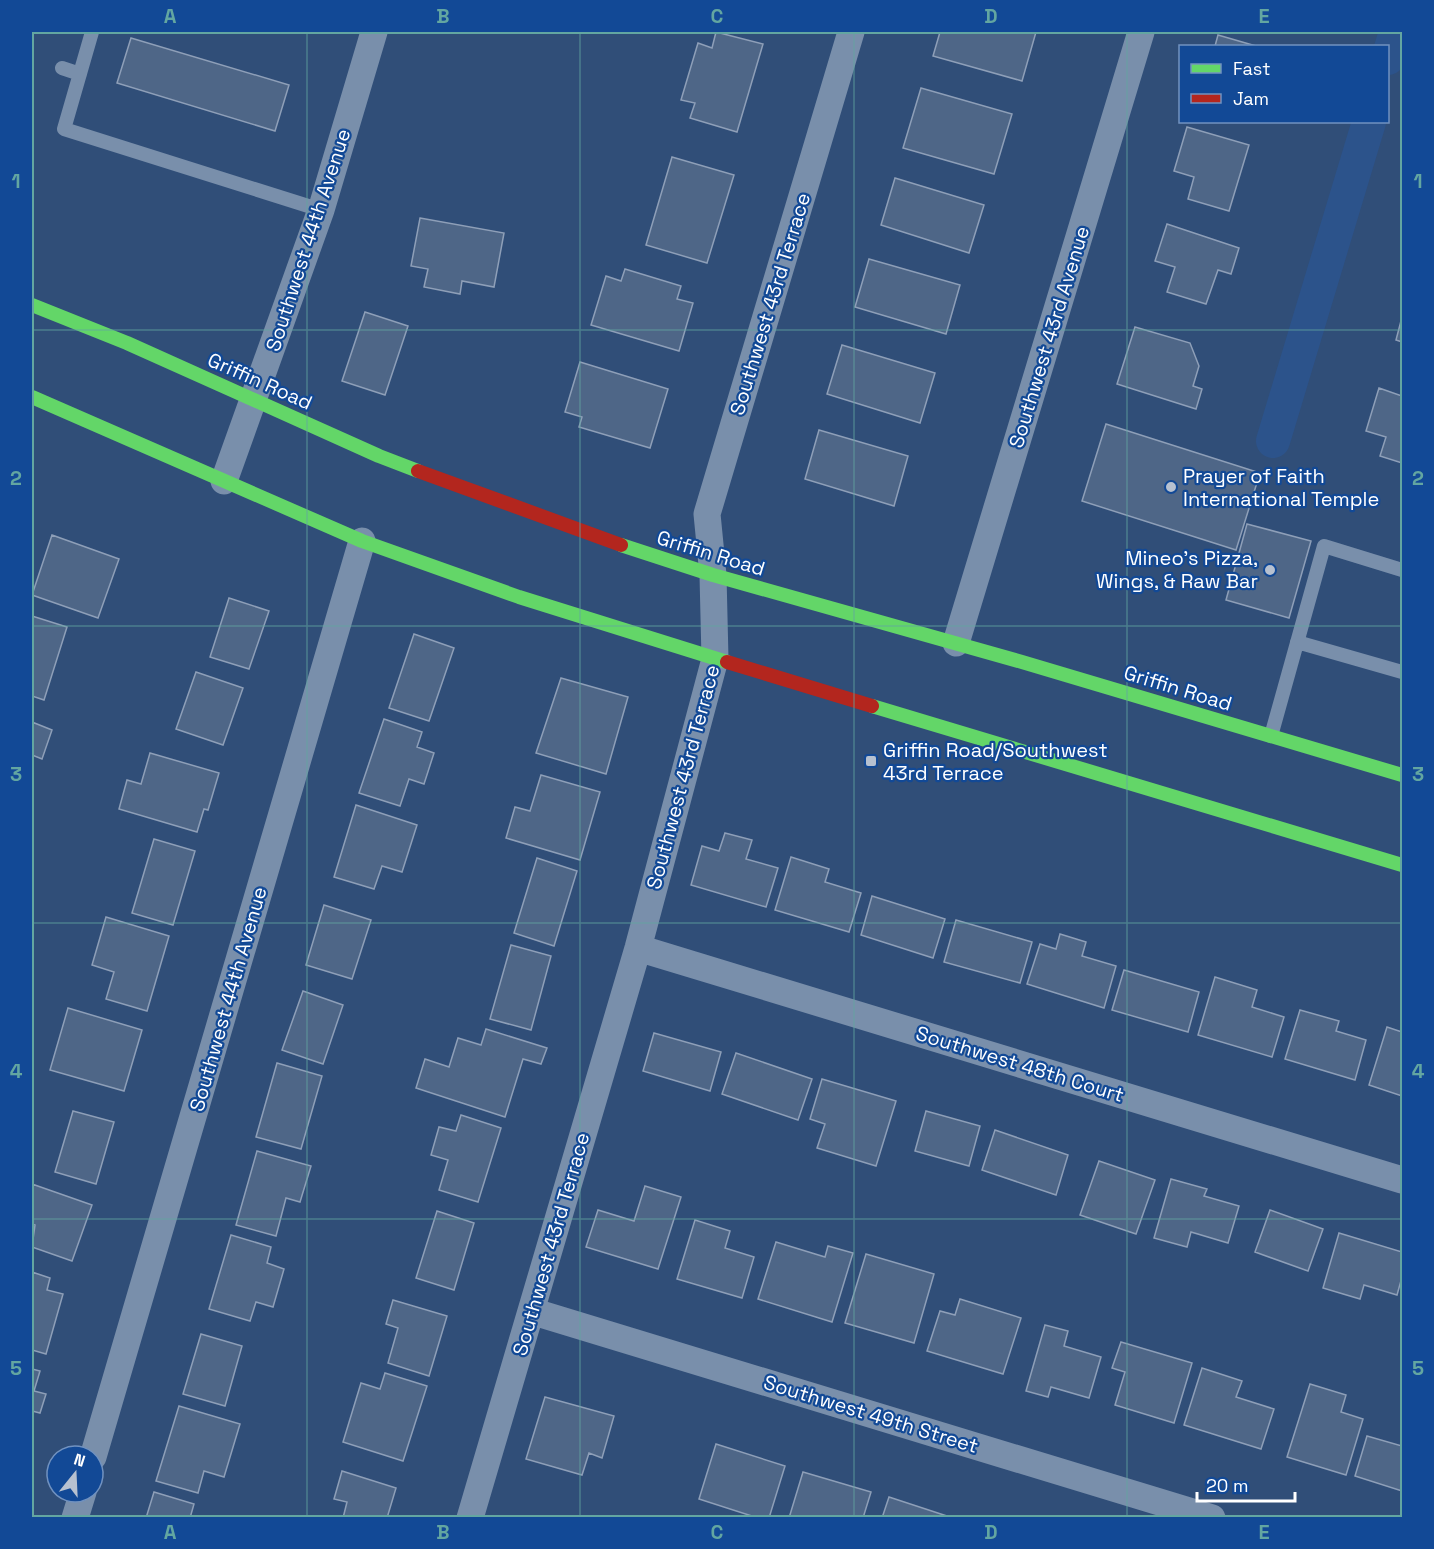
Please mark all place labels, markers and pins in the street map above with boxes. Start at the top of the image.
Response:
place label: Prayer of Faith International Temple [1183,463,1379,512]
marker: Prayer of Faith International Temple [1164,480,1178,494]
place label: Mineo's Pizza, Wings, & Raw Bar [1096,545,1258,594]
marker: Mineo's Pizza, Wings, & Raw Bar [1263,563,1277,577]
place label: Griffin Road/Southwest 43rd Terrace [883,737,1108,786]
marker: Griffin Road/Southwest 43rd Terrace [864,754,878,768]

